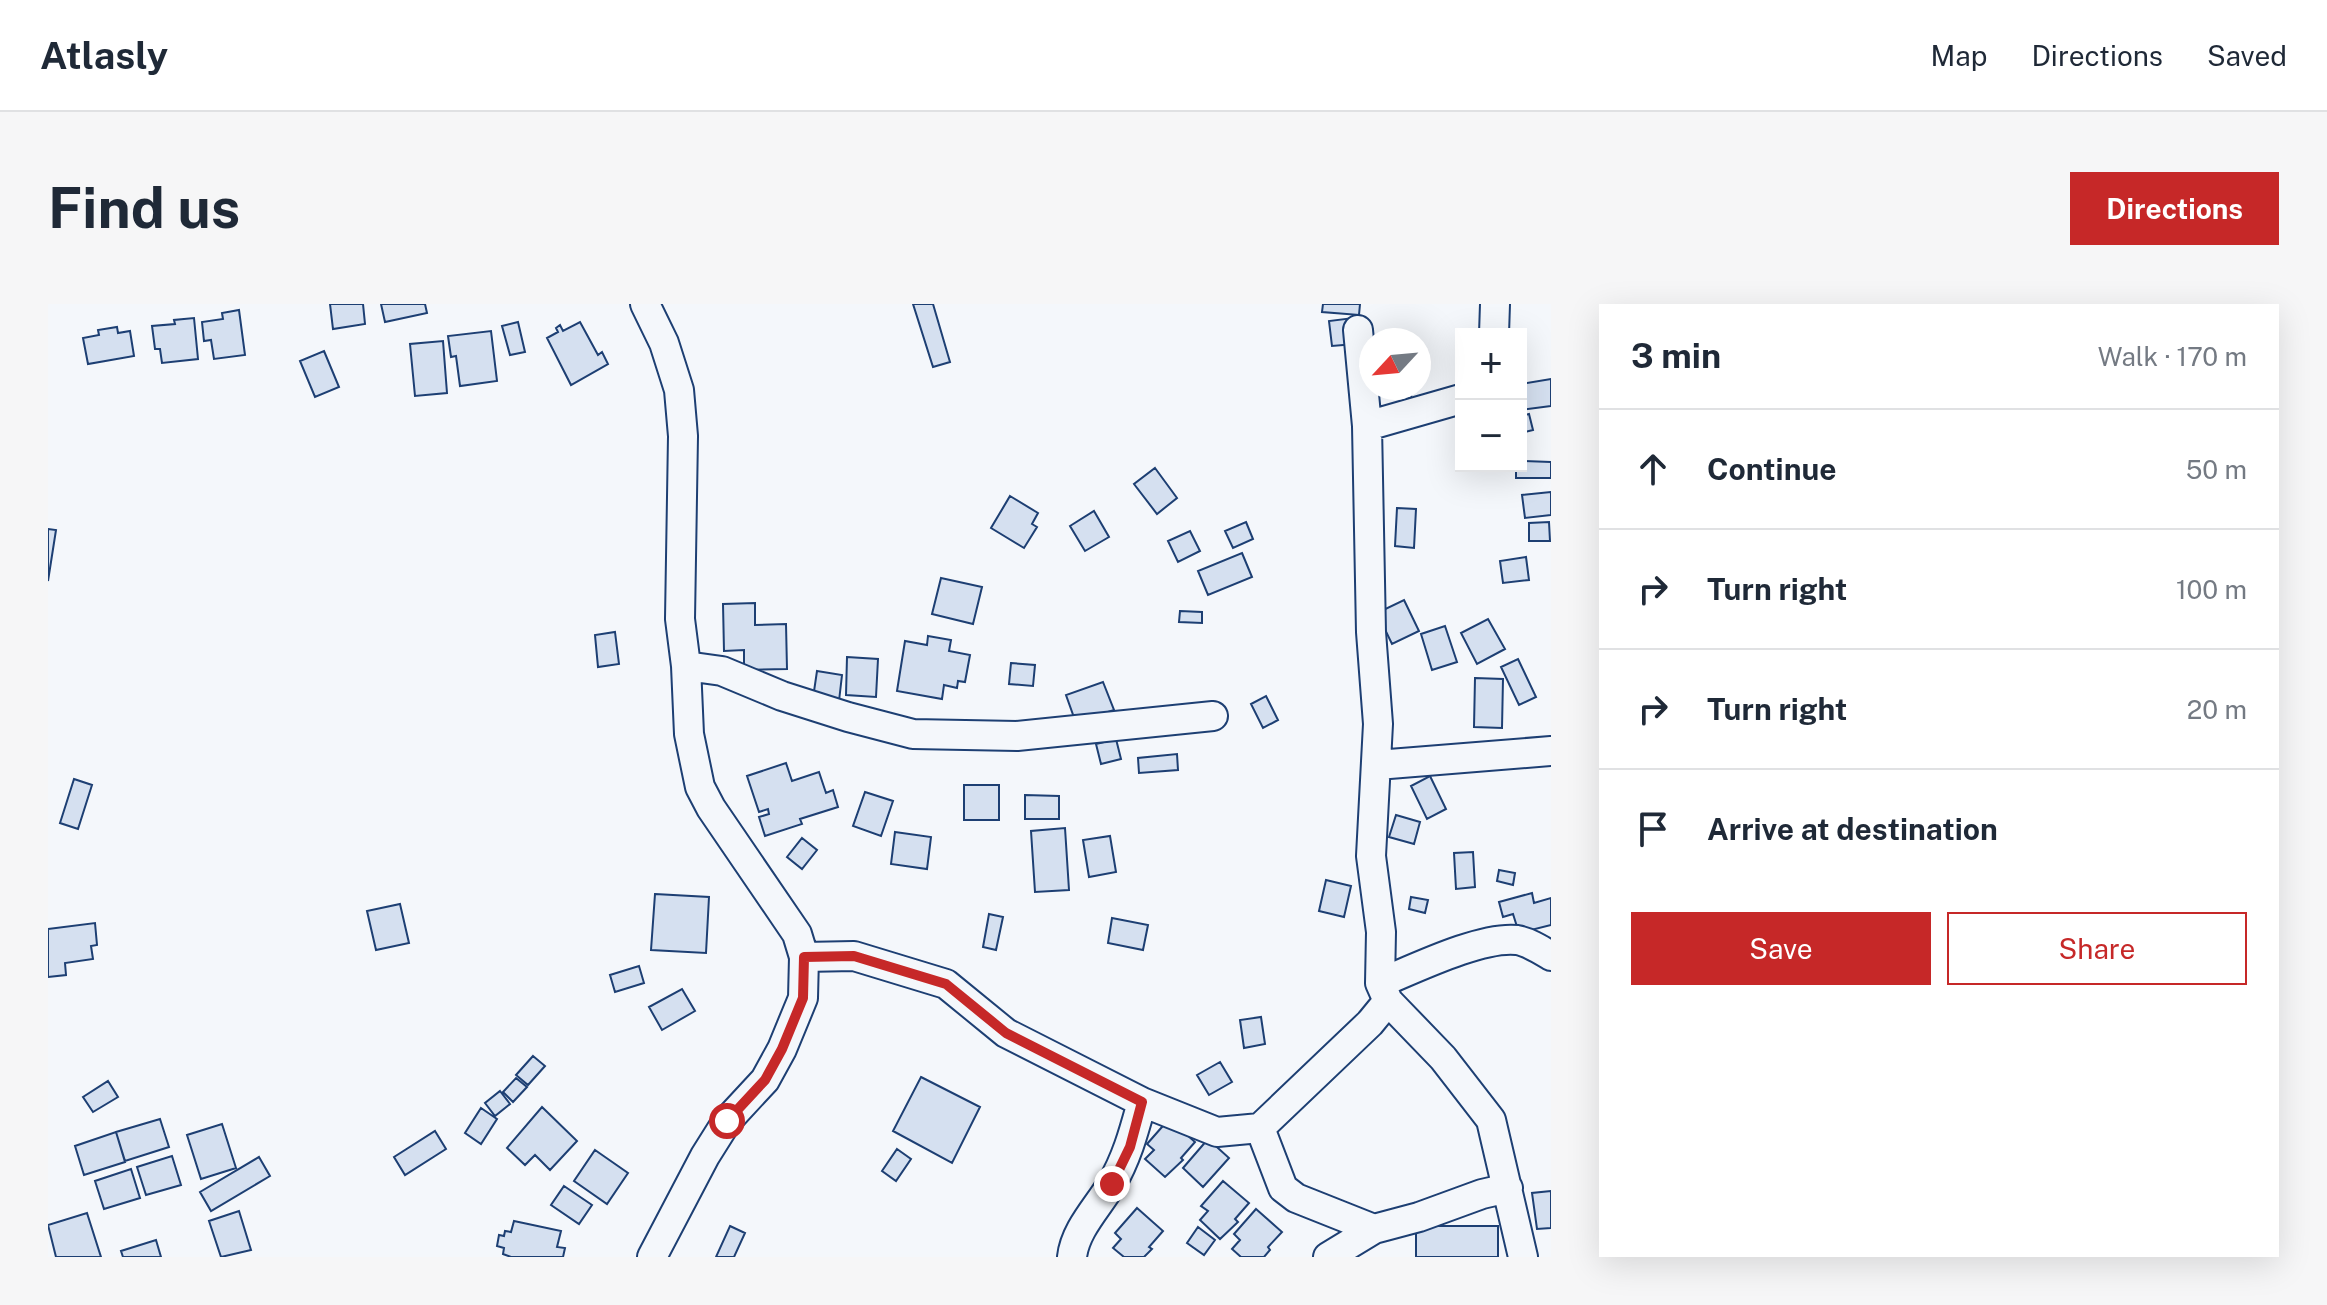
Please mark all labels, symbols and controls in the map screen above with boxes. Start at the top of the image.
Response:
text: Atlasly [40,33,168,78]
text: Map [1931,39,1987,72]
text: Directions [2031,39,2163,72]
text: Saved [2207,39,2287,72]
button: Directions [2070,172,2279,245]
text: Find us [48,175,240,241]
north arrow [1359,328,1431,400]
map controls [1455,328,1527,472]
button: + [1455,328,1527,400]
text: 3 min [1631,336,1721,376]
text: Walk · 170 m [2098,341,2247,372]
button: − [1455,400,1527,472]
icon: ahead [1631,447,1675,491]
text: Continue [1707,451,1837,487]
text: 50 m [2186,454,2247,485]
icon: right [1631,567,1675,611]
text: Turn right [1707,571,1847,607]
text: 100 m [2176,574,2247,605]
icon: right [1631,687,1675,731]
text: Turn right [1707,691,1847,727]
text: 20 m [2187,694,2247,725]
icon: arrive [1631,807,1675,851]
text: Arrive at destination [1707,811,1998,847]
button: Save [1631,912,1931,985]
button: Share [1947,912,2247,985]
route start [709,1103,745,1139]
route end [1094,1166,1130,1202]

